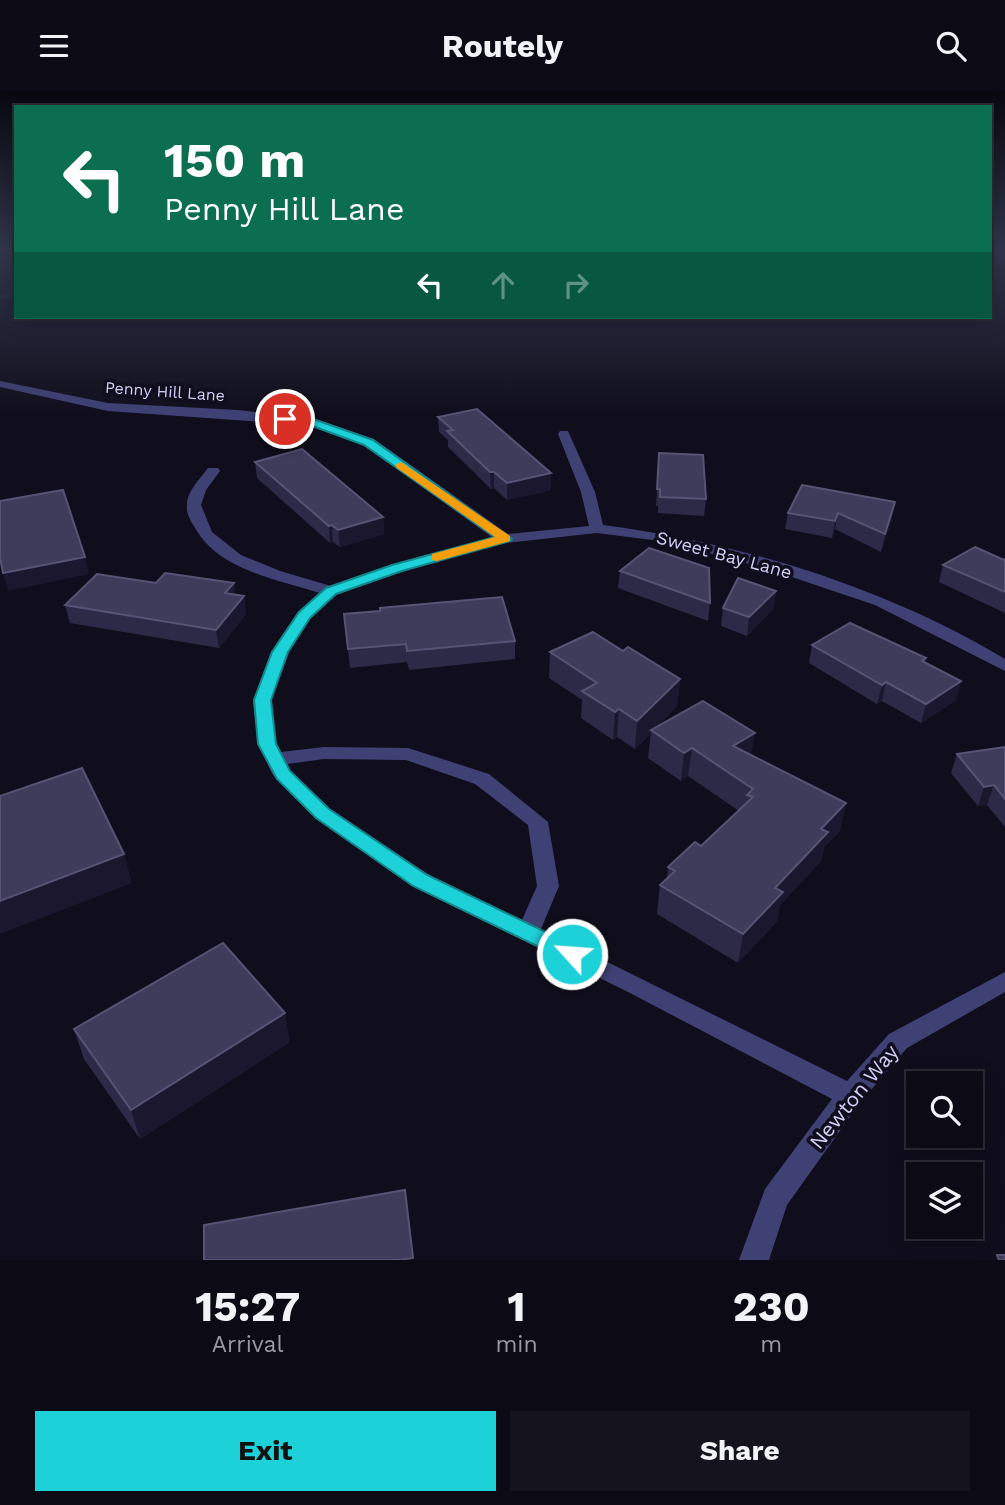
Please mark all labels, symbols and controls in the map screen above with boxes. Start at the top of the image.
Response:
icon: menu [35,27,73,65]
text: Routely [442,27,563,65]
icon: search [932,27,970,65]
text: 150 m [164,131,305,189]
icon: left [49,133,140,224]
text: Penny Hill Lane [164,190,404,228]
icon: left [411,266,449,304]
icon: ahead [484,266,522,304]
icon: right [557,266,595,304]
street label: Penny Hill Lane [104,378,226,405]
pin [255,389,315,449]
icon: arrive [266,400,304,438]
street label: Sweet Bay Lane [654,526,794,583]
position arrow [535,917,609,991]
street label: Newton Way [804,1039,903,1154]
map controls [906,1071,983,1239]
button: search [906,1071,983,1148]
button: layers [906,1162,983,1239]
text: 15:27 [195,1282,300,1331]
text: 1 [507,1282,526,1331]
text: 230 [733,1282,810,1331]
text: Arrival [212,1331,284,1358]
text: min [495,1331,538,1358]
text: m [760,1331,782,1358]
button: Exit [35,1411,496,1491]
button: Share [510,1411,970,1491]

